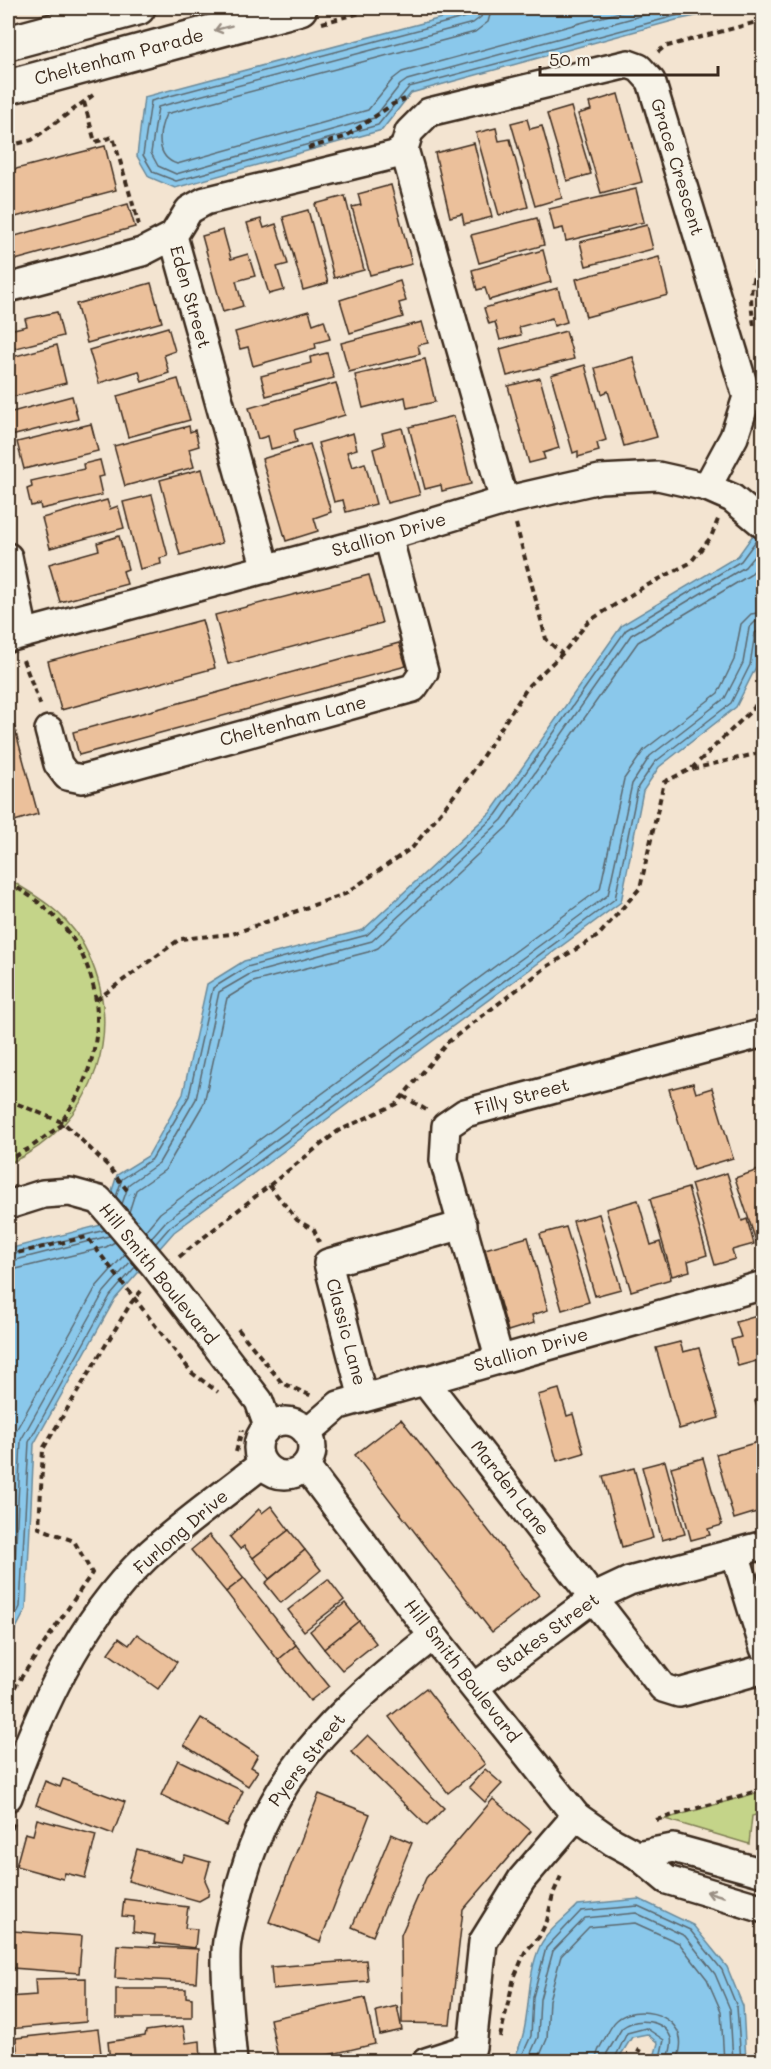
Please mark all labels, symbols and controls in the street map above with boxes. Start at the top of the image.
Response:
street label: Cheltenham Parade [32,22,206,90]
one-way arrow [214,23,233,35]
scale bar [540,39,718,77]
text: 50 m [549,47,591,71]
street label: Grace Crescent [646,95,710,238]
street label: Eden Street [165,243,217,351]
street label: Stallion Drive [329,506,449,562]
street label: Cheltenham Lane [217,689,369,751]
street label: Filly Street [472,1072,572,1120]
street label: Hill Smith Boulevard [94,1198,223,1349]
street label: Classic Lane [321,1276,373,1388]
street label: Stallion Drive [471,1321,591,1377]
street label: Marden Lane [466,1435,556,1540]
street label: Furlong Drive [128,1484,233,1579]
street label: Stakes Street [491,1587,604,1678]
street label: Hill Smith Boulevard [399,1594,526,1747]
street label: Pyers Street [262,1708,350,1811]
one-way arrow [706,1888,725,1899]

